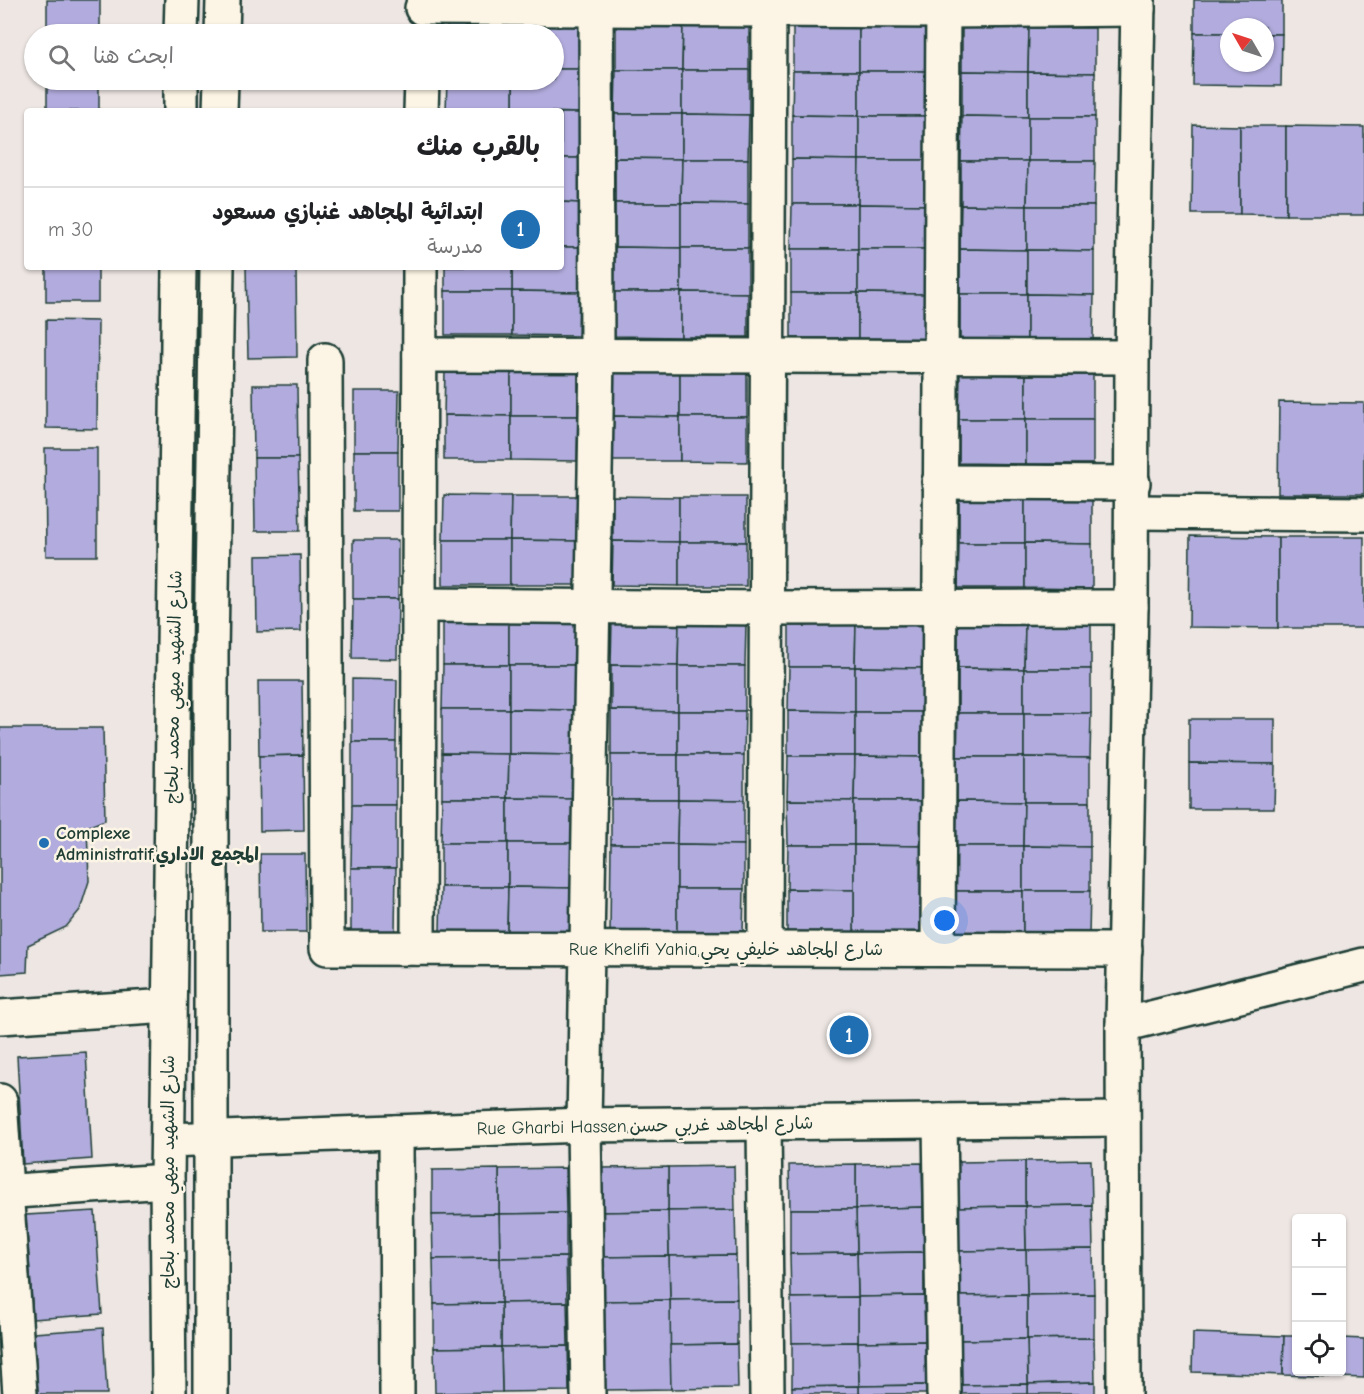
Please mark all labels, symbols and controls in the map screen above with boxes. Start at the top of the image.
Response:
north arrow [1220,18,1274,72]
search box [24,24,564,90]
icon: search [45,41,78,74]
text: ابحث هنا [93,43,174,69]
text: بالقرب منك [417,132,540,162]
text: ابتدائية المجاهد غنبازي مسعود [212,199,483,225]
text: 30 m [48,218,94,241]
text: 1 [517,218,524,241]
text: مدرسة [427,235,483,258]
street label: شارع الشهيد ميهي محمد بلحاج [161,570,192,804]
place label: Complexe Administratif,المجمع الاداري [56,823,259,868]
marker: Complexe Administratif,المجمع الاداري [37,836,51,850]
your location [930,906,959,935]
street label: Rue Khelifi Yahia,شارع المجاهد خليفي يحي [569,939,883,965]
pin: 1 [830,1012,868,1058]
street label: شارع الشهيد ميهي محمد بلحاج [158,1055,184,1289]
street label: Rue Gharbi Hassen,شارع المجاهد غربي حسن [477,1113,814,1144]
map controls [1292,1214,1346,1376]
button: + [1292,1214,1346,1268]
button: − [1292,1268,1346,1322]
button: locate [1292,1322,1346,1376]

